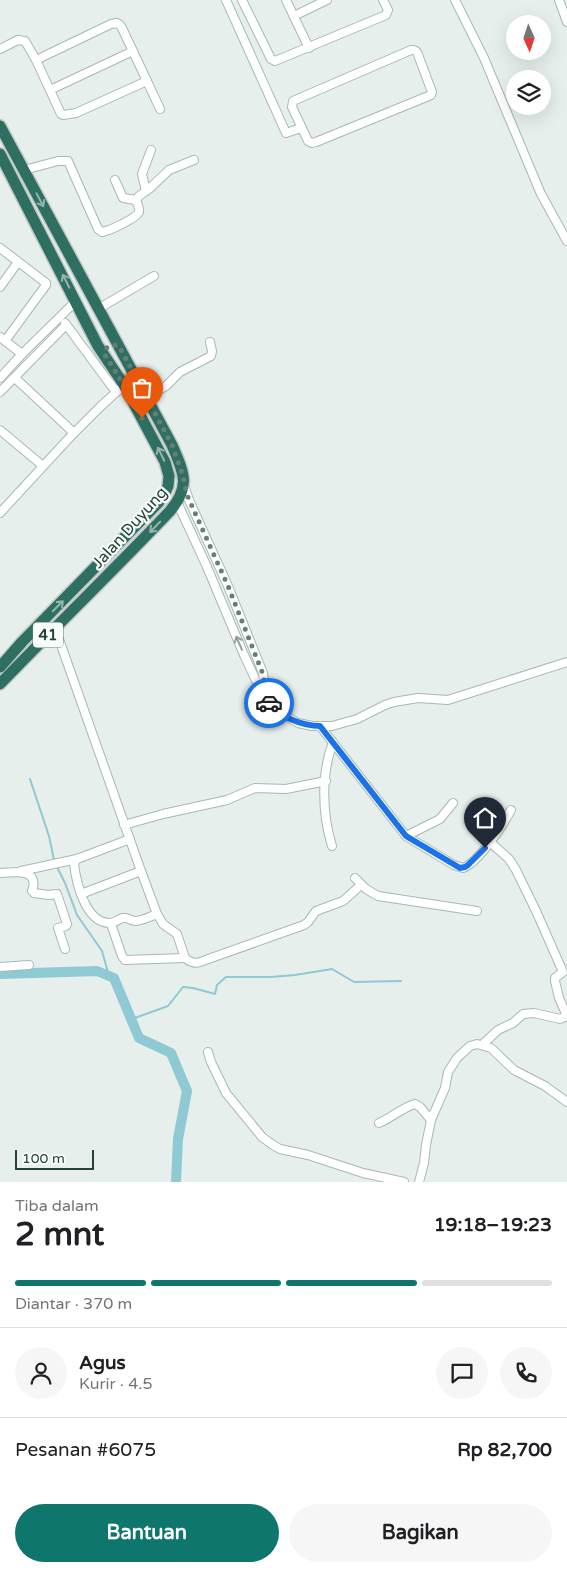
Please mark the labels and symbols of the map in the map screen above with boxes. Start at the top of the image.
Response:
north arrow [506,15,551,60]
one-way arrow [35,192,45,207]
one-way arrow [61,274,70,289]
pin [121,367,163,418]
one-way arrow [156,447,165,462]
street label: Jalan Duyung [88,483,172,573]
one-way arrow [149,520,161,533]
one-way arrow [51,600,64,612]
road number: 41 [33,622,63,648]
one-way arrow [233,636,243,651]
courier [244,678,294,728]
pin [464,797,506,848]
scale bar [15,1147,94,1170]

